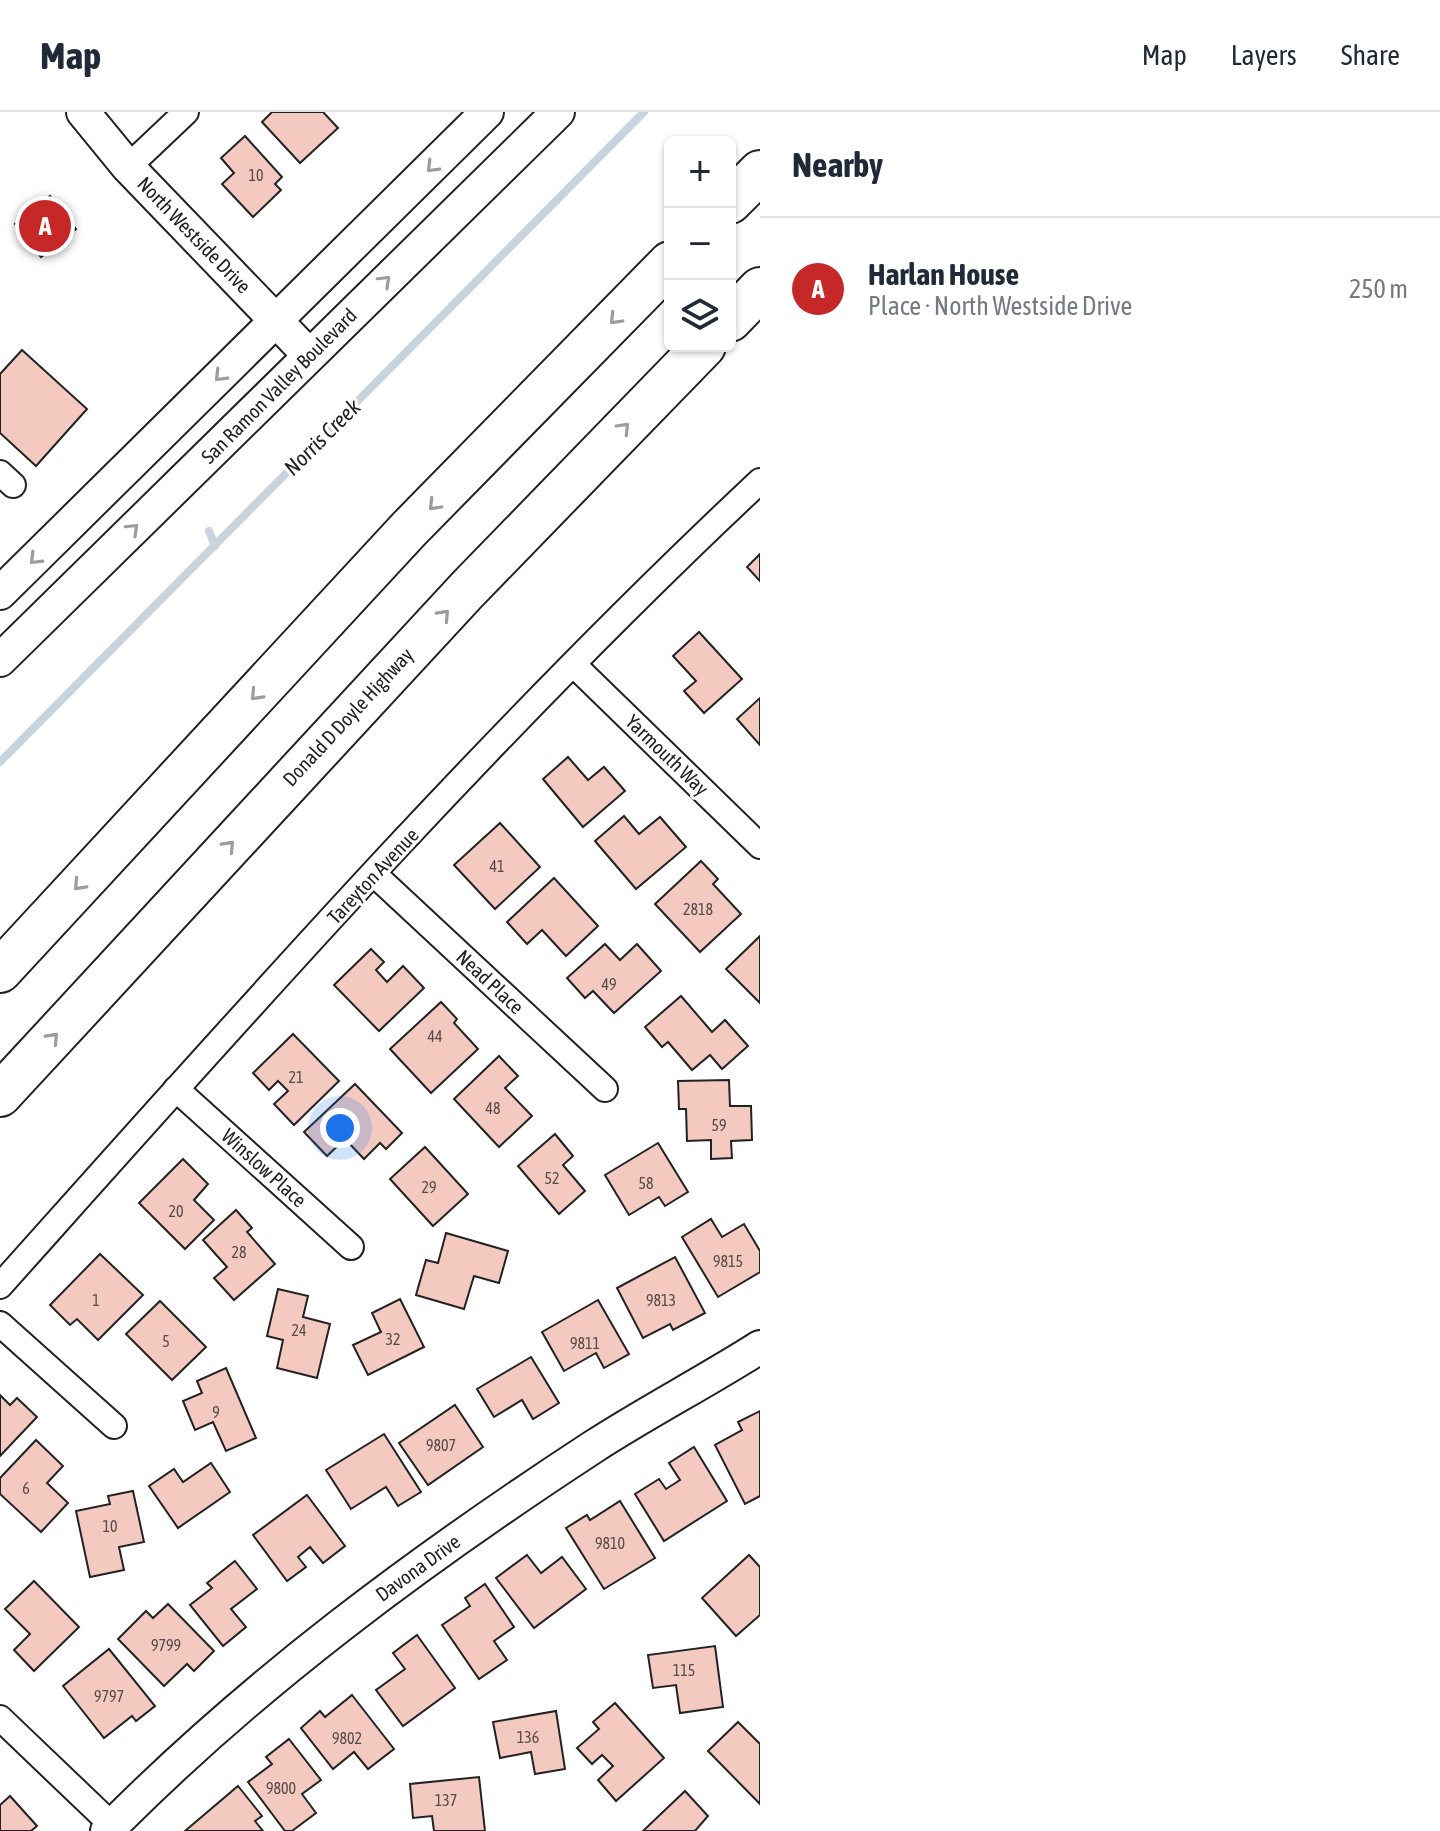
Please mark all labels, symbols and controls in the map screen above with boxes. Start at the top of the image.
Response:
text: Map [40,34,101,77]
text: Map [1142,39,1187,71]
text: Layers [1231,39,1297,71]
text: Share [1341,39,1400,71]
map controls [664,136,736,352]
button: + [664,136,736,208]
text: Nearby [792,145,883,184]
one-way arrow [427,158,441,172]
house number: 10 [248,166,264,184]
street label: North Westside Drive [133,172,256,298]
pin: A [19,196,71,256]
button: − [664,208,736,280]
text: Harlan House [868,257,1019,291]
text: A [812,274,824,304]
text: 250 m [1349,274,1408,304]
one-way arrow [376,276,390,290]
button: layers [664,280,736,352]
text: Place · North Westside Drive [868,291,1132,321]
street label: San Ramon Valley Boulevard [196,303,361,468]
one-way arrow [610,310,625,324]
one-way arrow [215,366,229,381]
water label: Norris Creek [278,393,366,481]
one-way arrow [615,422,629,437]
one-way arrow [428,496,443,510]
one-way arrow [124,524,138,538]
one-way arrow [30,549,44,564]
one-way arrow [434,610,449,624]
street label: Donald D Doyle Highway [278,643,418,790]
one-way arrow [251,685,265,700]
street label: Yarmouth Way [621,710,713,800]
street label: Tareyton Avenue [322,823,423,928]
one-way arrow [219,841,233,856]
house number: 41 [489,857,505,875]
one-way arrow [74,876,89,890]
house number: 2818 [683,900,713,918]
street label: Nead Place [452,945,529,1018]
house number: 49 [601,975,617,993]
house number: 44 [427,1027,443,1045]
one-way arrow [43,1032,57,1047]
house number: 21 [288,1068,304,1086]
house number: 48 [485,1099,501,1117]
your location [320,1108,360,1148]
house number: 59 [711,1116,727,1134]
street label: Winslow Place [217,1124,311,1212]
house number: 52 [544,1169,560,1187]
house number: 58 [638,1174,654,1192]
house number: 29 [421,1178,437,1196]
house number: 20 [168,1202,184,1220]
house number: 28 [231,1243,247,1261]
house number: 9815 [713,1252,743,1270]
house number: 1 [92,1291,100,1309]
house number: 9813 [646,1291,676,1309]
house number: 24 [291,1321,307,1339]
house number: 32 [385,1330,401,1348]
house number: 5 [162,1332,170,1350]
house number: 9811 [570,1334,600,1352]
house number: 9 [212,1403,220,1421]
house number: 9807 [426,1436,456,1454]
house number: 6 [22,1479,30,1497]
house number: 10 [102,1517,118,1535]
street label: Davona Drive [371,1529,464,1606]
house number: 9810 [595,1534,625,1552]
house number: 9799 [151,1636,181,1654]
house number: 115 [673,1661,695,1679]
house number: 9797 [94,1687,124,1705]
house number: 136 [517,1728,539,1746]
house number: 9802 [332,1729,362,1747]
house number: 9800 [266,1779,296,1797]
house number: 137 [435,1791,457,1809]

